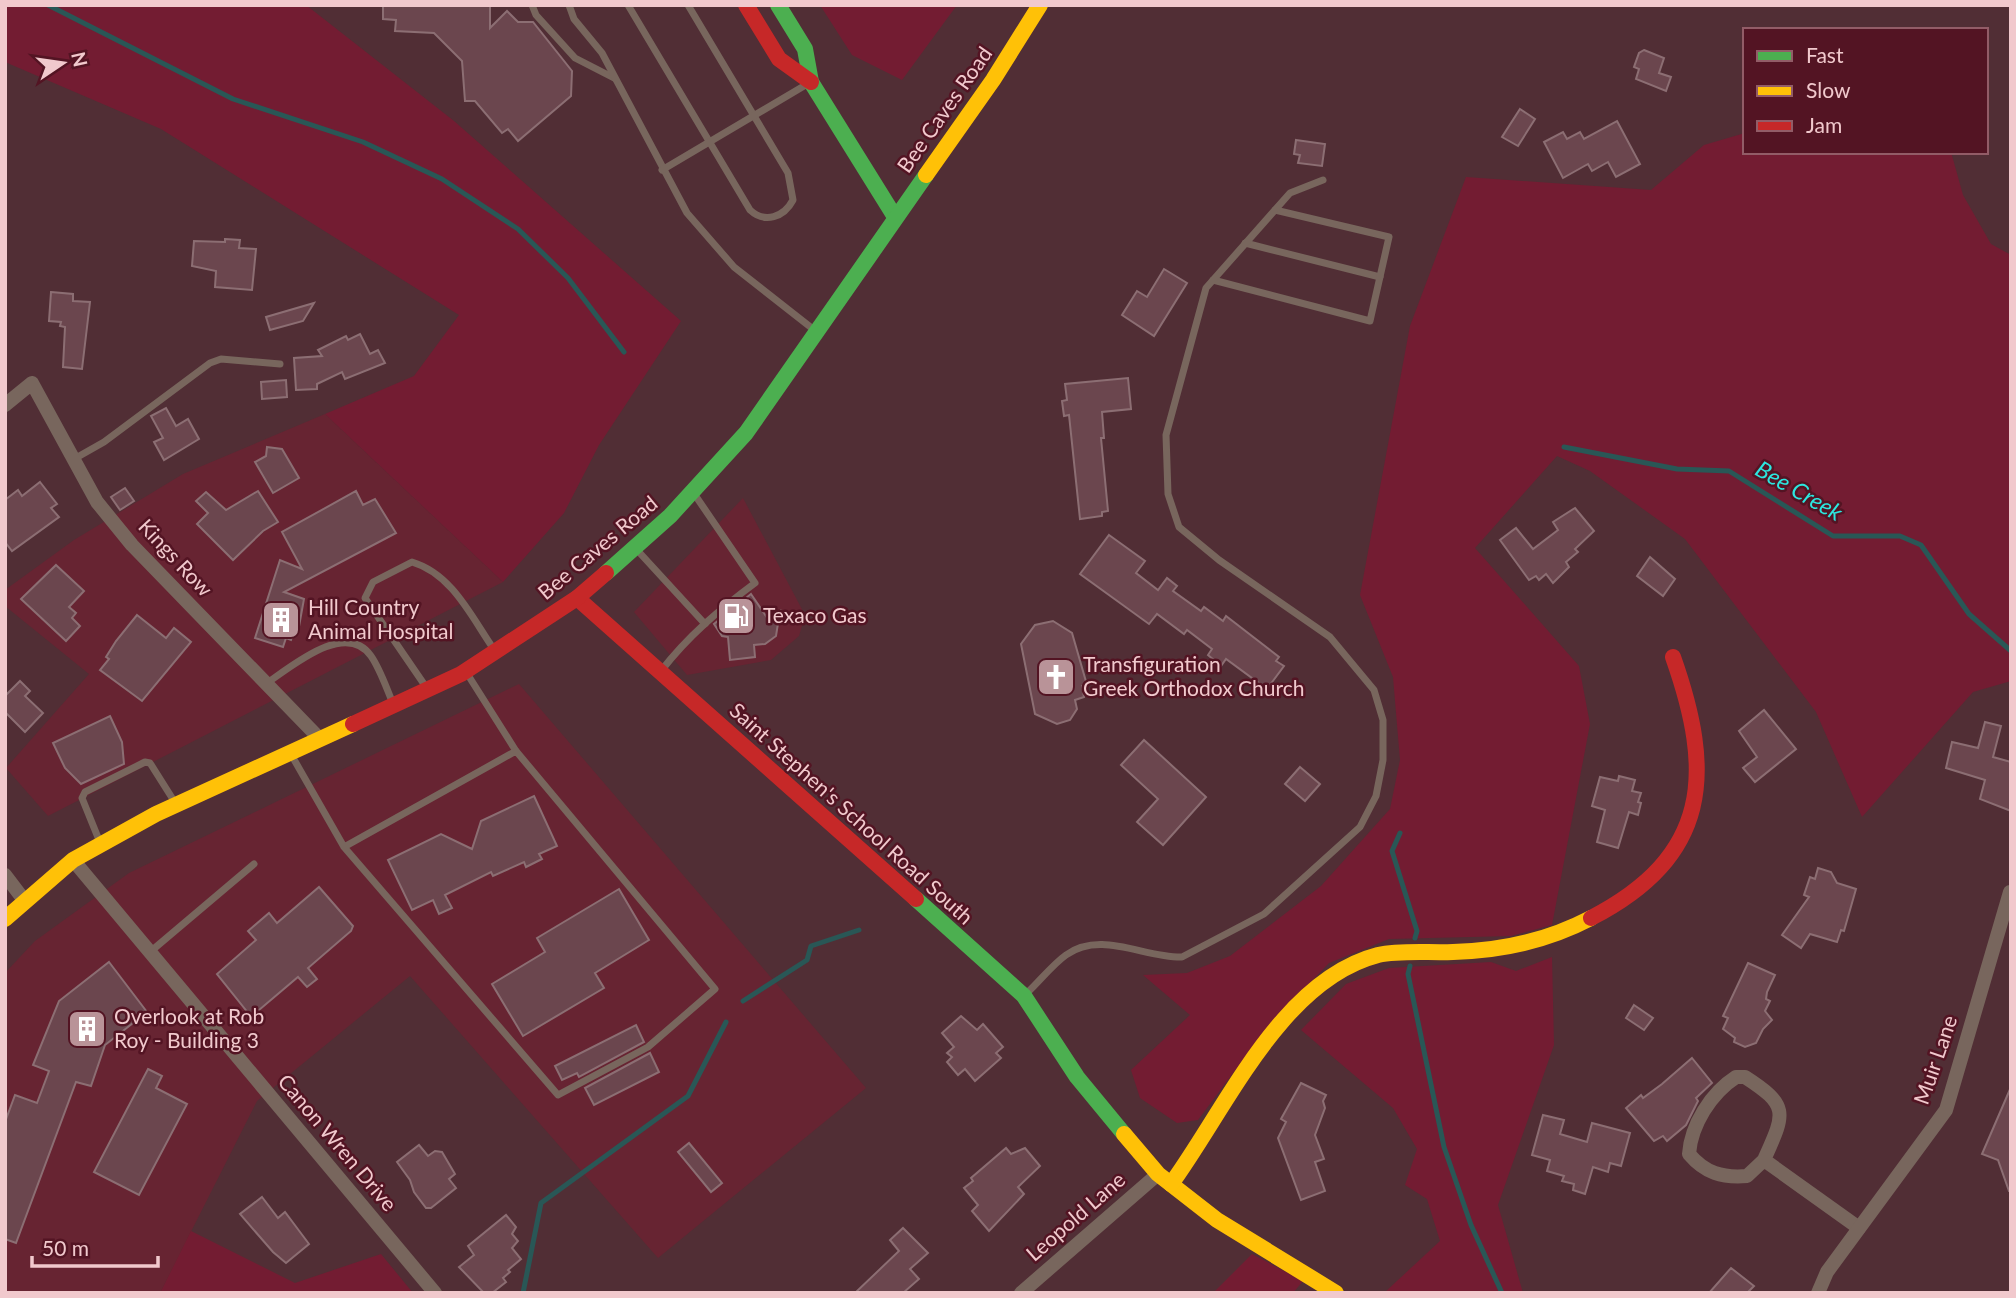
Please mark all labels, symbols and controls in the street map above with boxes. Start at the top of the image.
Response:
north arrow [28,28,98,98]
legend [1743,28,1988,154]
street label: Bee Caves Road [891,41,996,177]
text: Fast [1806,42,1844,67]
text: N [67,49,93,69]
text: Slow [1806,77,1851,102]
text: Jam [1806,112,1842,137]
water label: Bee Creek [1751,454,1849,527]
street label: Bee Caves Road [532,490,662,604]
street label: Kings Row [134,513,219,601]
place label: Hill Country Animal Hospital [308,594,453,643]
fuel station icon: Texaco Gas [715,595,757,637]
building icon: Hill Country Animal Hospital [260,599,302,641]
place label: Texaco Gas [763,602,867,627]
place label: Transfiguration Greek Orthodox Church [1083,651,1304,700]
church icon: Transfiguration Greek Orthodox Church [1035,656,1077,698]
street label: Saint Stephen's School Road South [725,697,979,929]
place label: Overlook at Rob Roy - Building 3 [114,1003,264,1052]
building icon: Overlook at Rob Roy - Building 3 [66,1008,108,1050]
street label: Muir Lane [1908,1012,1961,1107]
street label: Canon Wren Drive [274,1068,403,1216]
street label: Leopold Lane [1020,1166,1130,1266]
scale bar [32,1224,158,1268]
text: 50 m [42,1235,89,1260]

